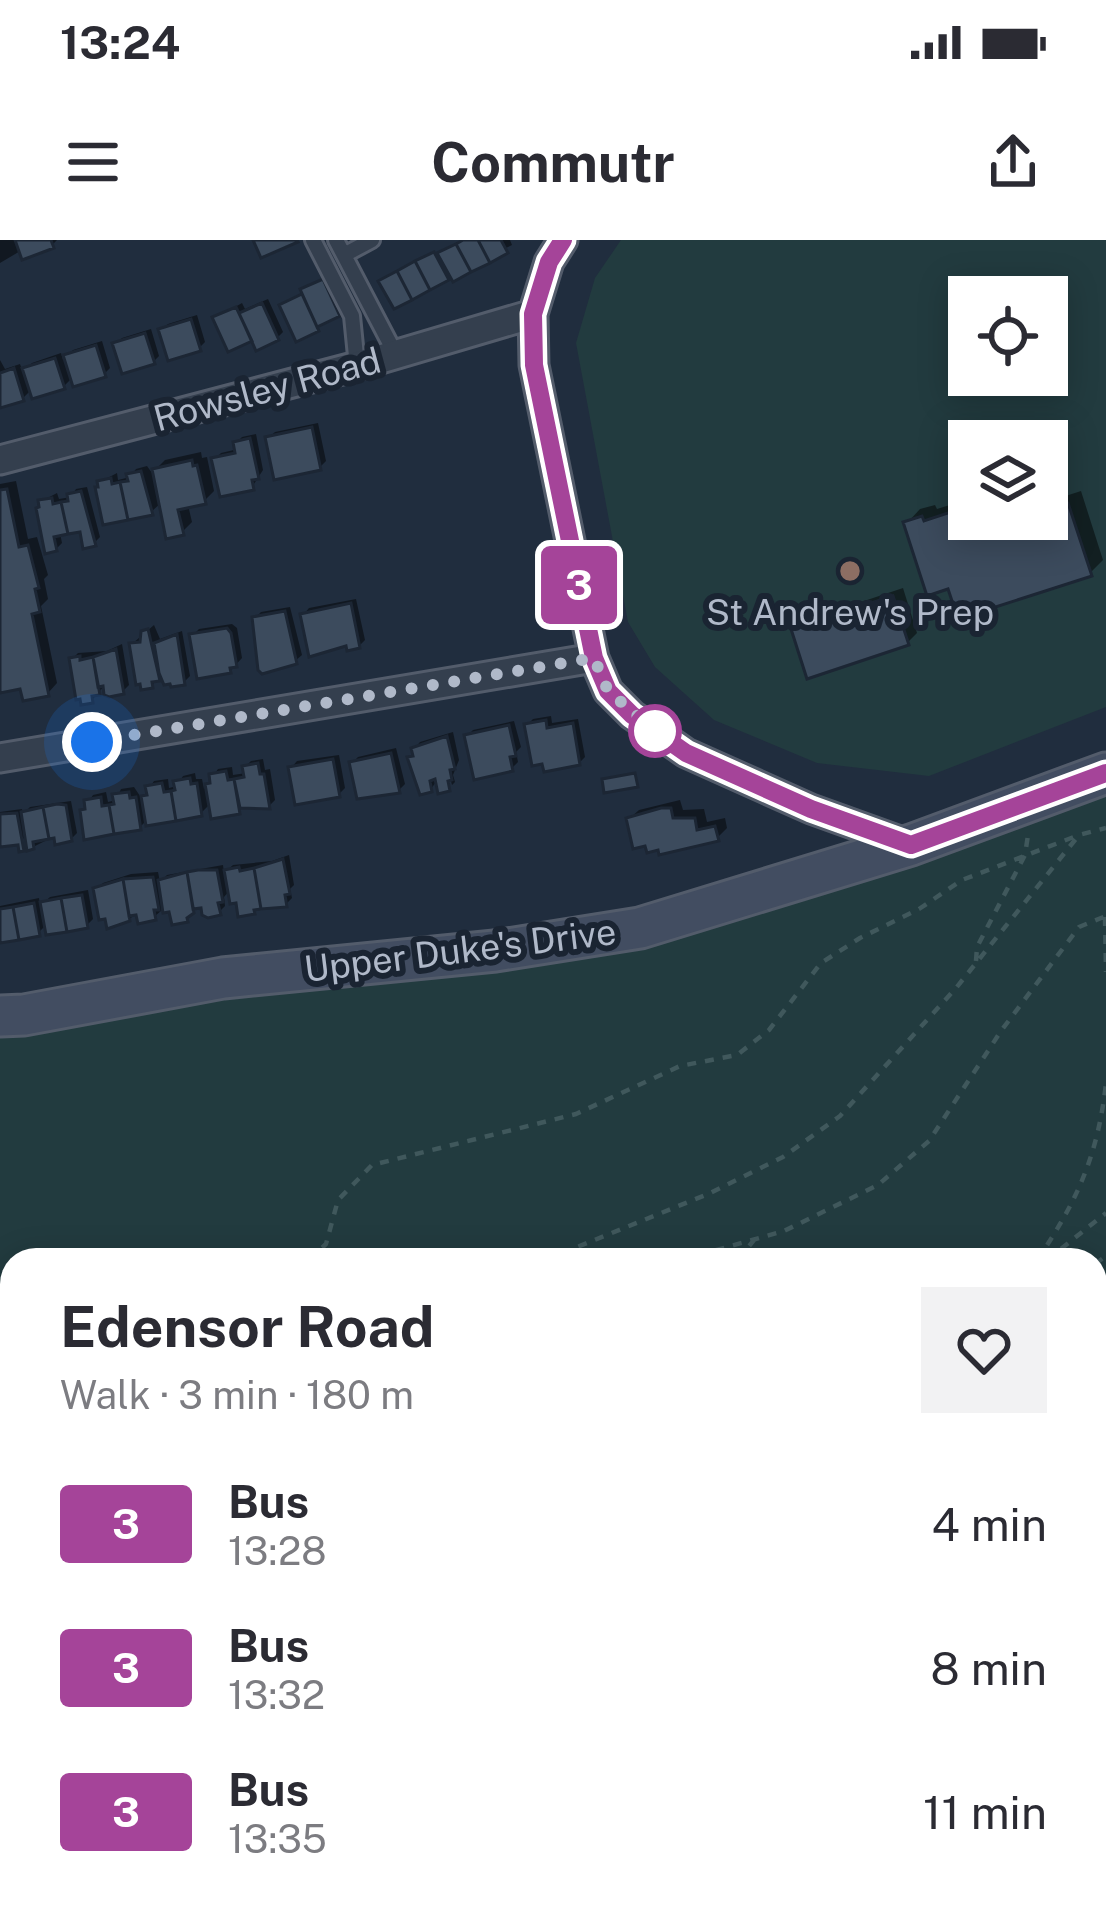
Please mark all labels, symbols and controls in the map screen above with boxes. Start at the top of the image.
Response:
text: 13:24 [60,16,180,69]
icon: menu [60,129,126,195]
icon: share [980,129,1046,195]
text: Commutr [431,131,675,194]
map controls [948,276,1068,540]
button: locate [948,276,1068,396]
street label: Rowsley Road [149,339,385,439]
button: layers [948,420,1068,540]
line badge: 3 [540,546,618,624]
marker: St Andrew's Prep [837,558,863,584]
text: 3 [565,560,593,609]
place label: St Andrew's Prep [706,591,994,633]
unlabelled marker [630,706,680,756]
your location [62,712,122,772]
street label: Upper Duke's Drive [302,910,618,990]
button: heart [921,1287,1047,1413]
text: Edensor Road [60,1293,434,1360]
text: Walk · 3 min · 180 m [60,1372,414,1418]
text: Bus [228,1475,309,1528]
text: 4 min [931,1498,1047,1551]
text: 3 [112,1499,140,1548]
text: 13:28 [228,1528,327,1574]
text: Bus [228,1619,309,1672]
text: 8 min [931,1642,1047,1695]
text: 3 [112,1643,140,1692]
text: 13:32 [228,1672,325,1718]
text: Bus [228,1763,309,1816]
text: 11 min [923,1786,1047,1839]
text: 3 [112,1787,140,1836]
text: 13:35 [228,1816,327,1862]

